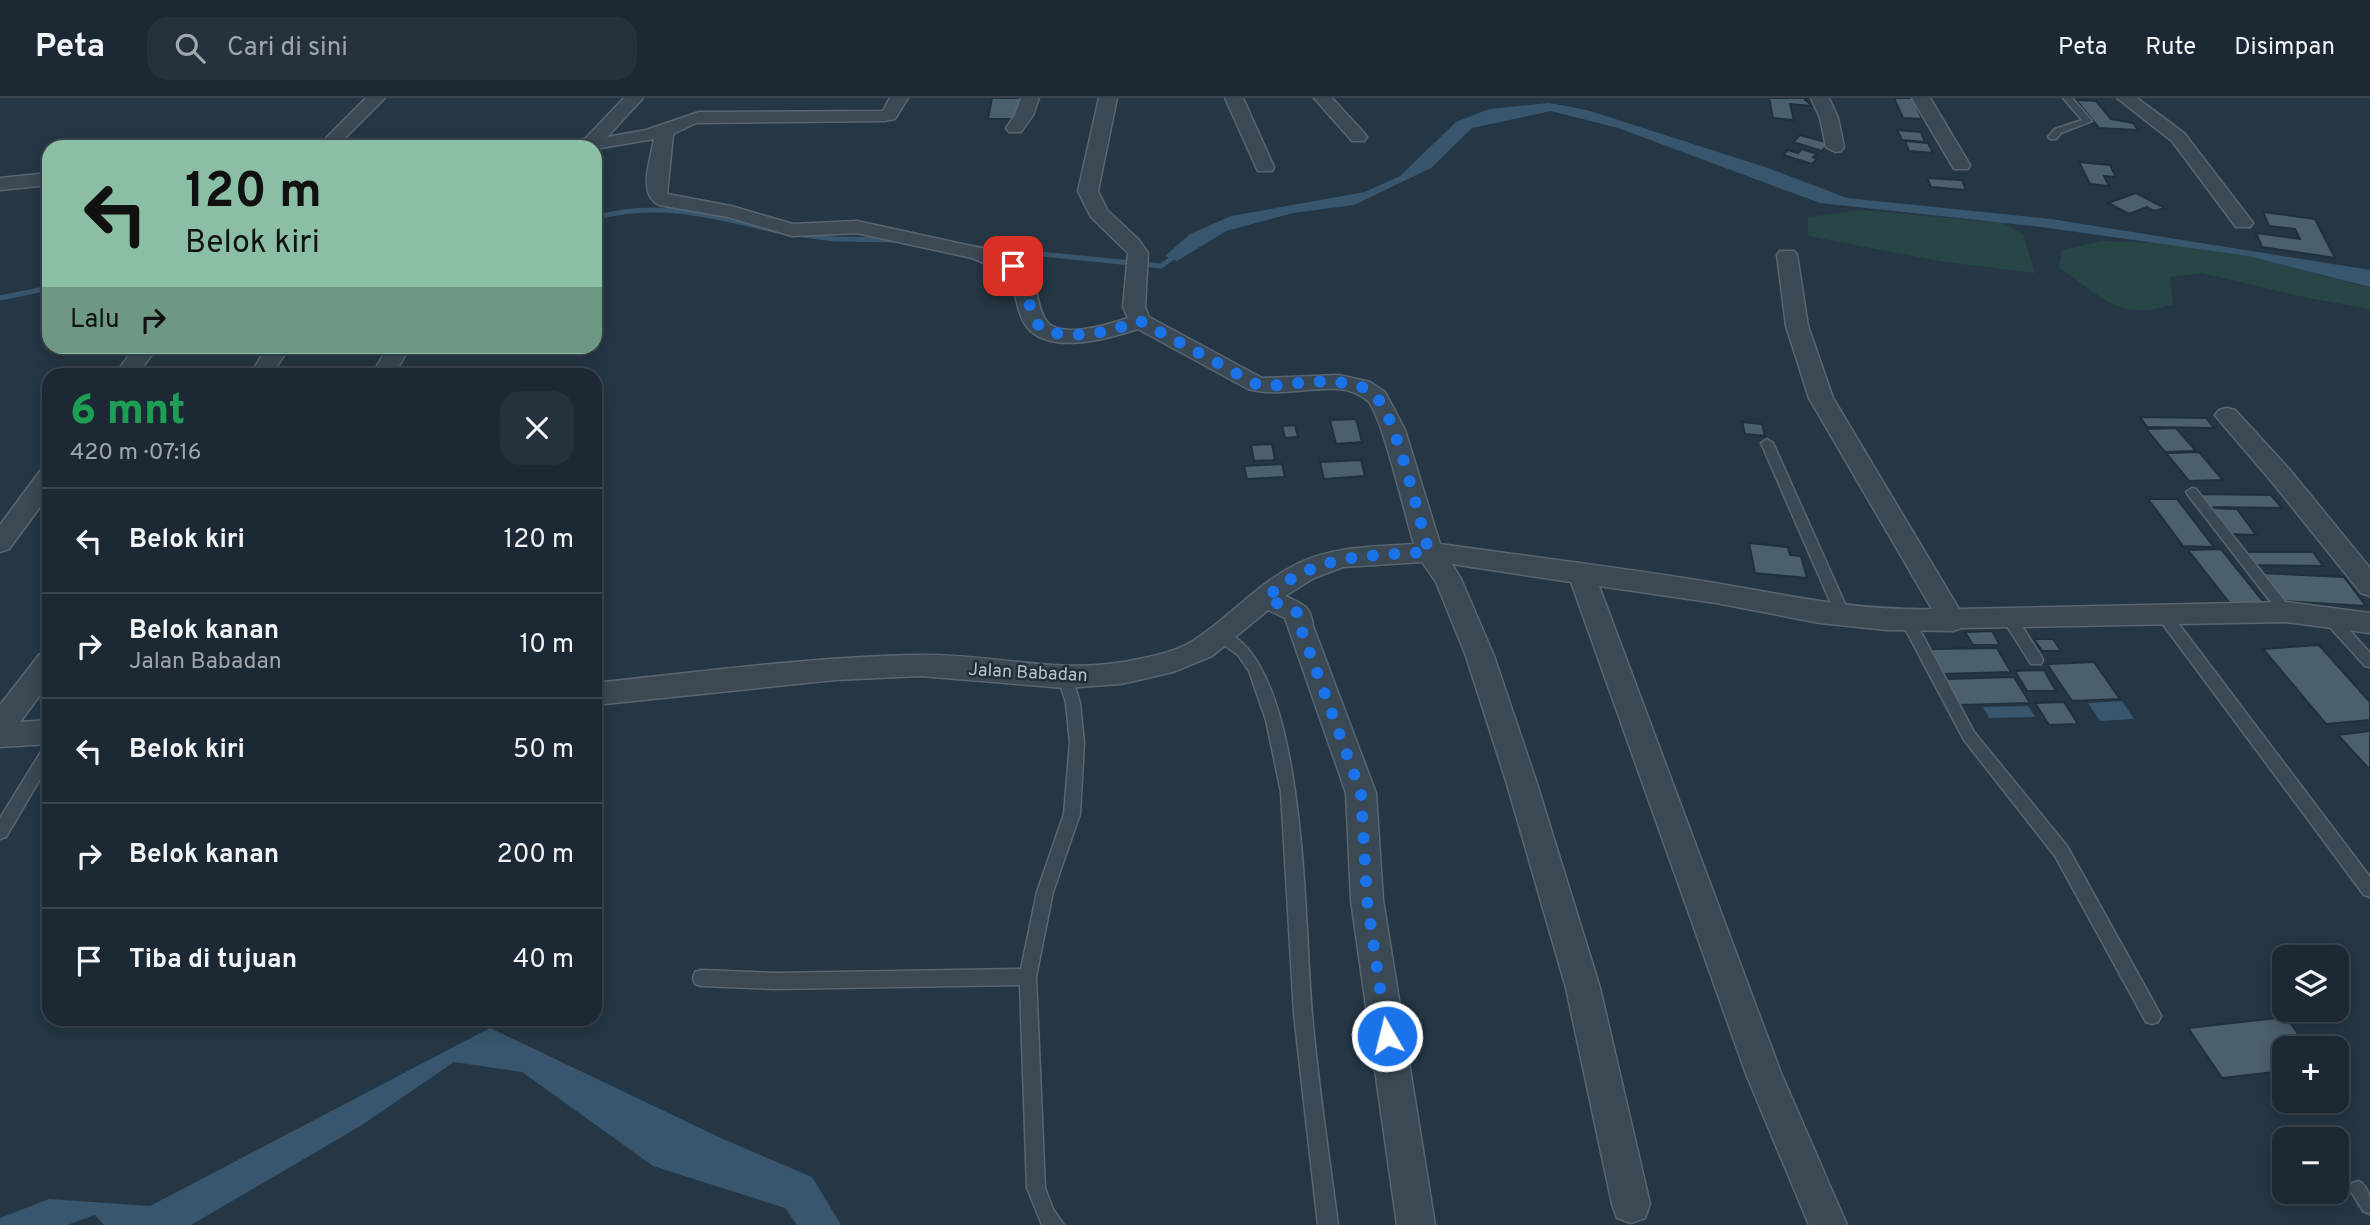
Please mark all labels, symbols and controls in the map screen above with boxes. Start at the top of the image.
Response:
search box [147,17,637,80]
text: Peta [35,27,105,69]
icon: search [171,29,209,67]
text: Cari di sini [227,32,348,65]
text: Peta [2058,33,2107,63]
text: Rute [2145,33,2196,63]
text: Disimpan [2234,33,2335,63]
text: 120 m [185,163,322,225]
icon: left [70,168,161,259]
text: Belok kiri [185,224,320,264]
pin [983,236,1043,296]
icon: arrive [994,247,1032,285]
icon: right [134,301,172,339]
text: Lalu [70,304,120,337]
text: 6 mnt [70,386,185,439]
button: close [500,391,574,465]
text: 420 m · 07:16 [70,439,201,468]
icon: left [70,522,108,560]
text: Belok kiri [129,524,245,557]
text: 120 m [504,524,574,557]
text: Belok kanan [129,615,279,648]
icon: right [70,627,108,665]
text: 10 m [519,629,574,662]
text: Jalan Babadan [129,648,282,677]
street label: Jalan Babadan [968,659,1088,688]
icon: left [70,732,108,770]
text: Belok kiri [129,734,245,767]
text: 50 m [513,734,574,767]
icon: right [70,837,108,875]
text: Belok kanan [129,839,279,872]
text: 200 m [497,839,574,872]
icon: arrive [70,942,108,980]
text: Tiba di tujuan [129,944,297,977]
text: 40 m [513,944,574,977]
map controls [2272,945,2349,1204]
button: layers [2272,945,2349,1022]
position arrow [1350,999,1424,1073]
button: + [2272,1036,2349,1113]
button: − [2272,1127,2349,1204]

